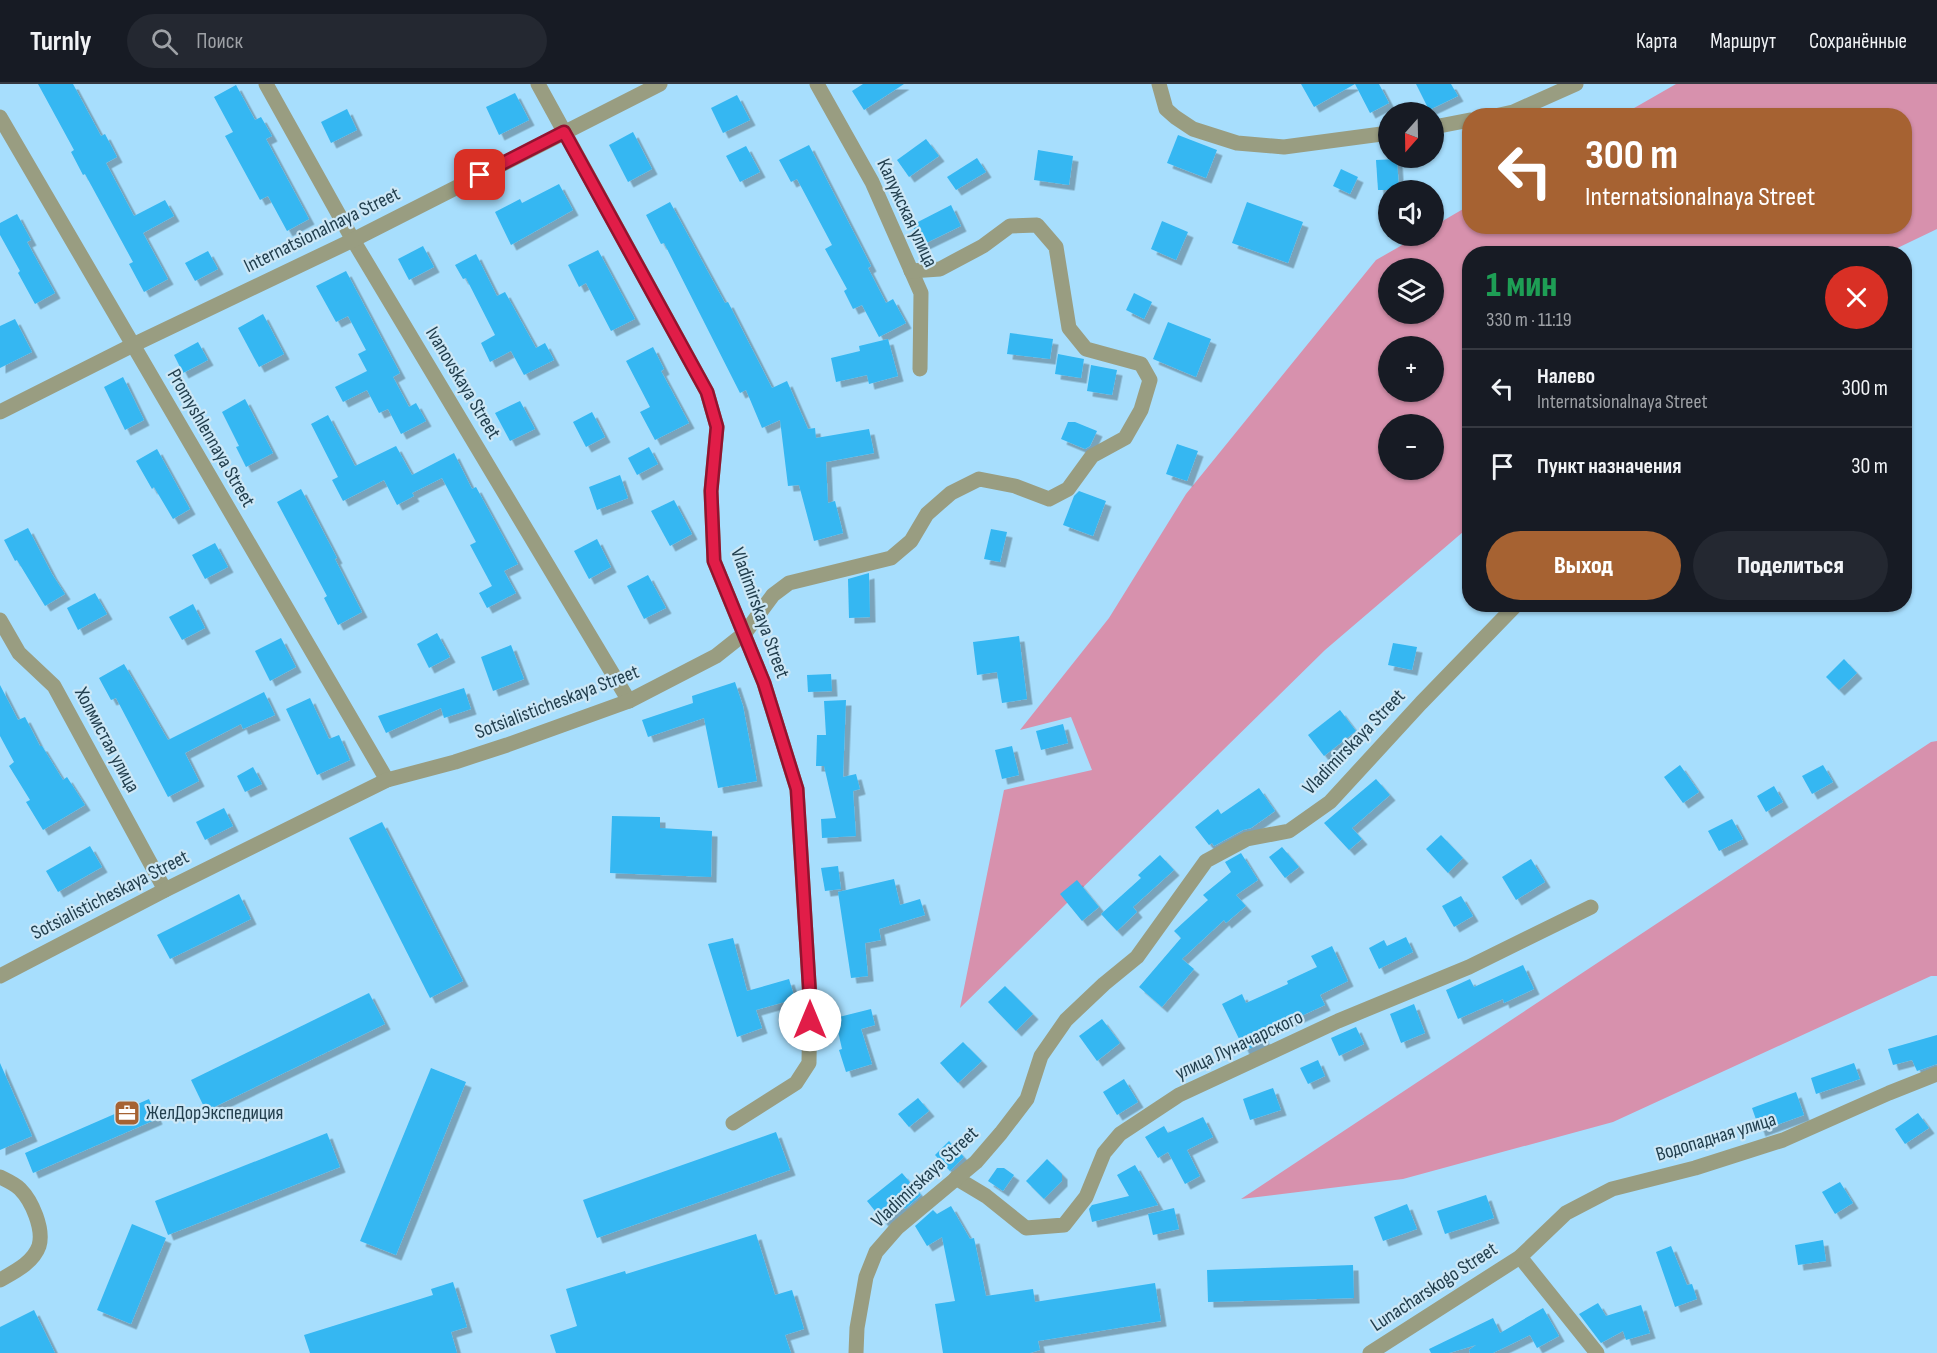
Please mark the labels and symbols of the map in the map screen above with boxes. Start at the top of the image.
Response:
north arrow [1378,102,1444,168]
pin [454,149,505,200]
street label: Калужская улица [871,155,943,271]
street label: Internatsionalnaya Street [240,182,404,278]
street label: Ivanovskaya Street [420,323,506,443]
street label: Promyshlennaya Street [162,365,260,511]
street label: Vladimirskaya Street [725,544,795,682]
street label: Sotsialisticheskaya Street [472,660,642,744]
street label: Холмистая улица [69,682,145,797]
street label: Vladimirskaya Street [1298,684,1410,800]
street label: Sotsialisticheskaya Street [27,845,193,945]
position arrow [778,988,842,1052]
street label: улица Луначарского [1171,1005,1307,1085]
office icon: ЖелДорЭкспедиция [112,1098,142,1128]
place label: ЖелДорЭкспедиция [146,1101,283,1125]
street label: Водопадная улица [1653,1107,1779,1167]
street label: Vladimirskaya Street [867,1121,983,1233]
street label: Lunacharskogo Street [1366,1237,1502,1337]

